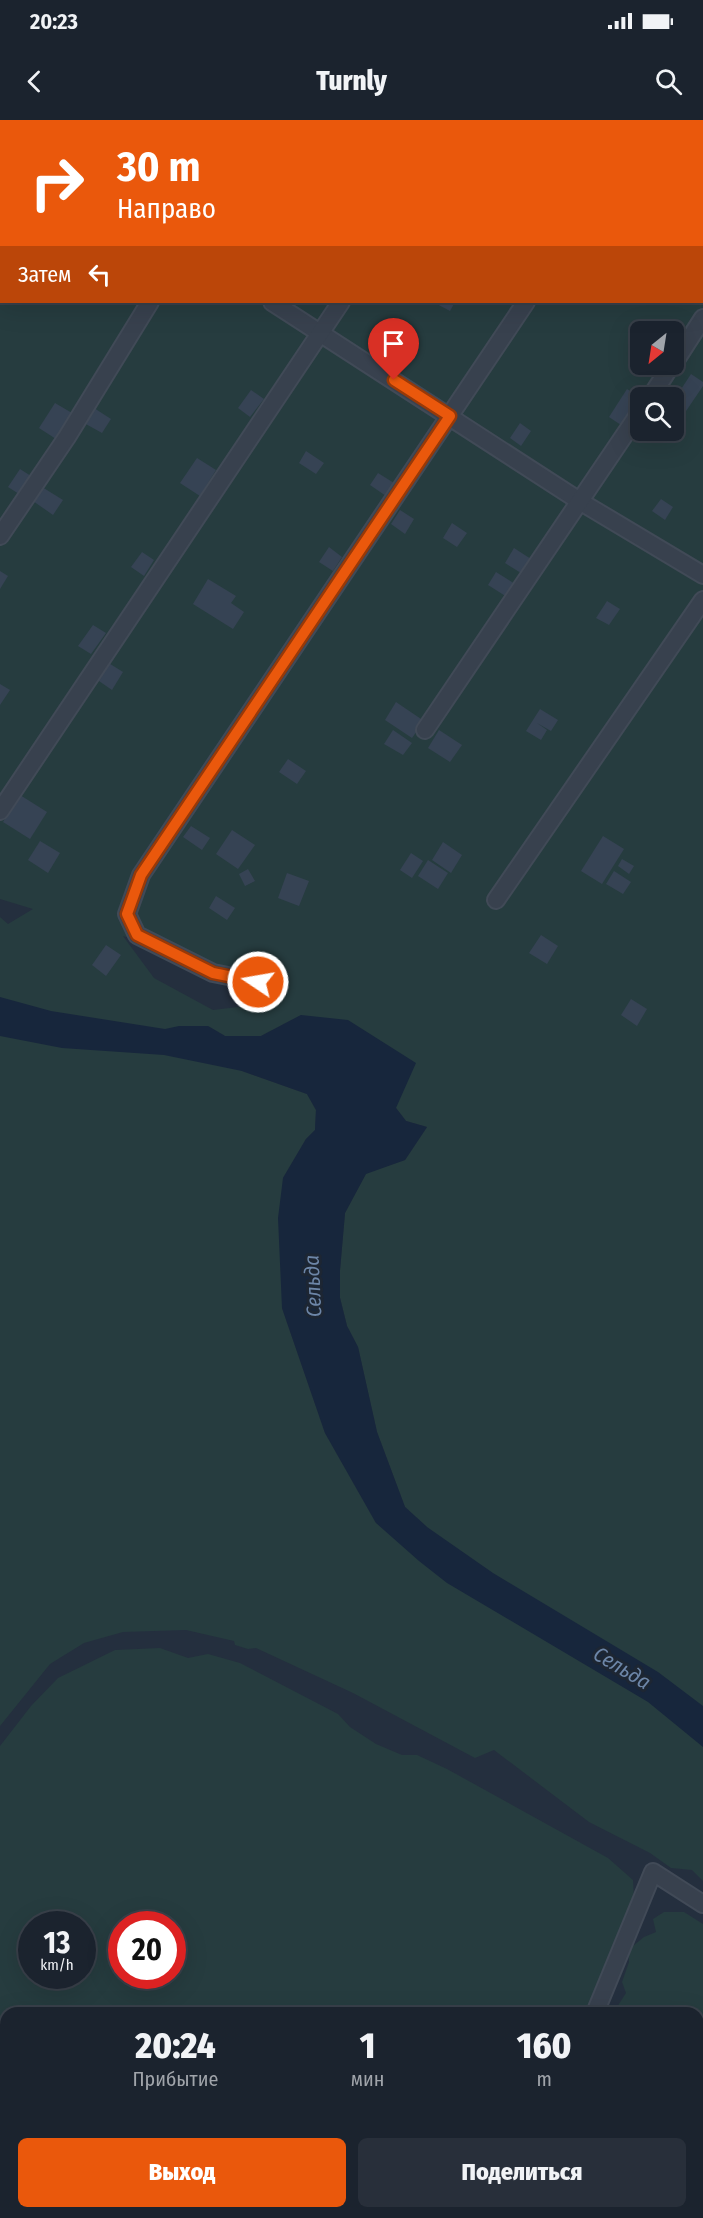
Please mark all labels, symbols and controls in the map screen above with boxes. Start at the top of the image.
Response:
text: 20:23 [30,8,78,35]
icon: back [18,65,51,98]
text: Turnly [316,65,387,97]
icon: search [652,65,685,98]
text: 30 m [117,142,201,192]
icon: right [18,144,96,222]
text: Направо [117,193,216,225]
icon: left [83,258,116,291]
text: Затем [18,261,71,288]
pin [368,318,419,380]
north arrow [630,321,684,375]
map controls [630,321,684,441]
icon: arrive [377,327,410,360]
button: search [630,387,684,441]
position arrow [226,950,290,1014]
water label: Сельда [298,1254,328,1318]
water label: Сельда [589,1641,655,1695]
speed limit sign: 20 [108,1911,186,1989]
text: 13 [44,1925,70,1961]
text: km/h [40,1956,74,1974]
text: 20:24 [135,2024,216,2068]
text: 1 [360,2024,375,2068]
text: 160 [517,2024,572,2068]
text: Прибытие [132,2067,218,2091]
text: мин [351,2067,384,2091]
text: m [536,2067,552,2091]
button: Выход [18,2138,346,2207]
button: Поделиться [358,2138,686,2207]

